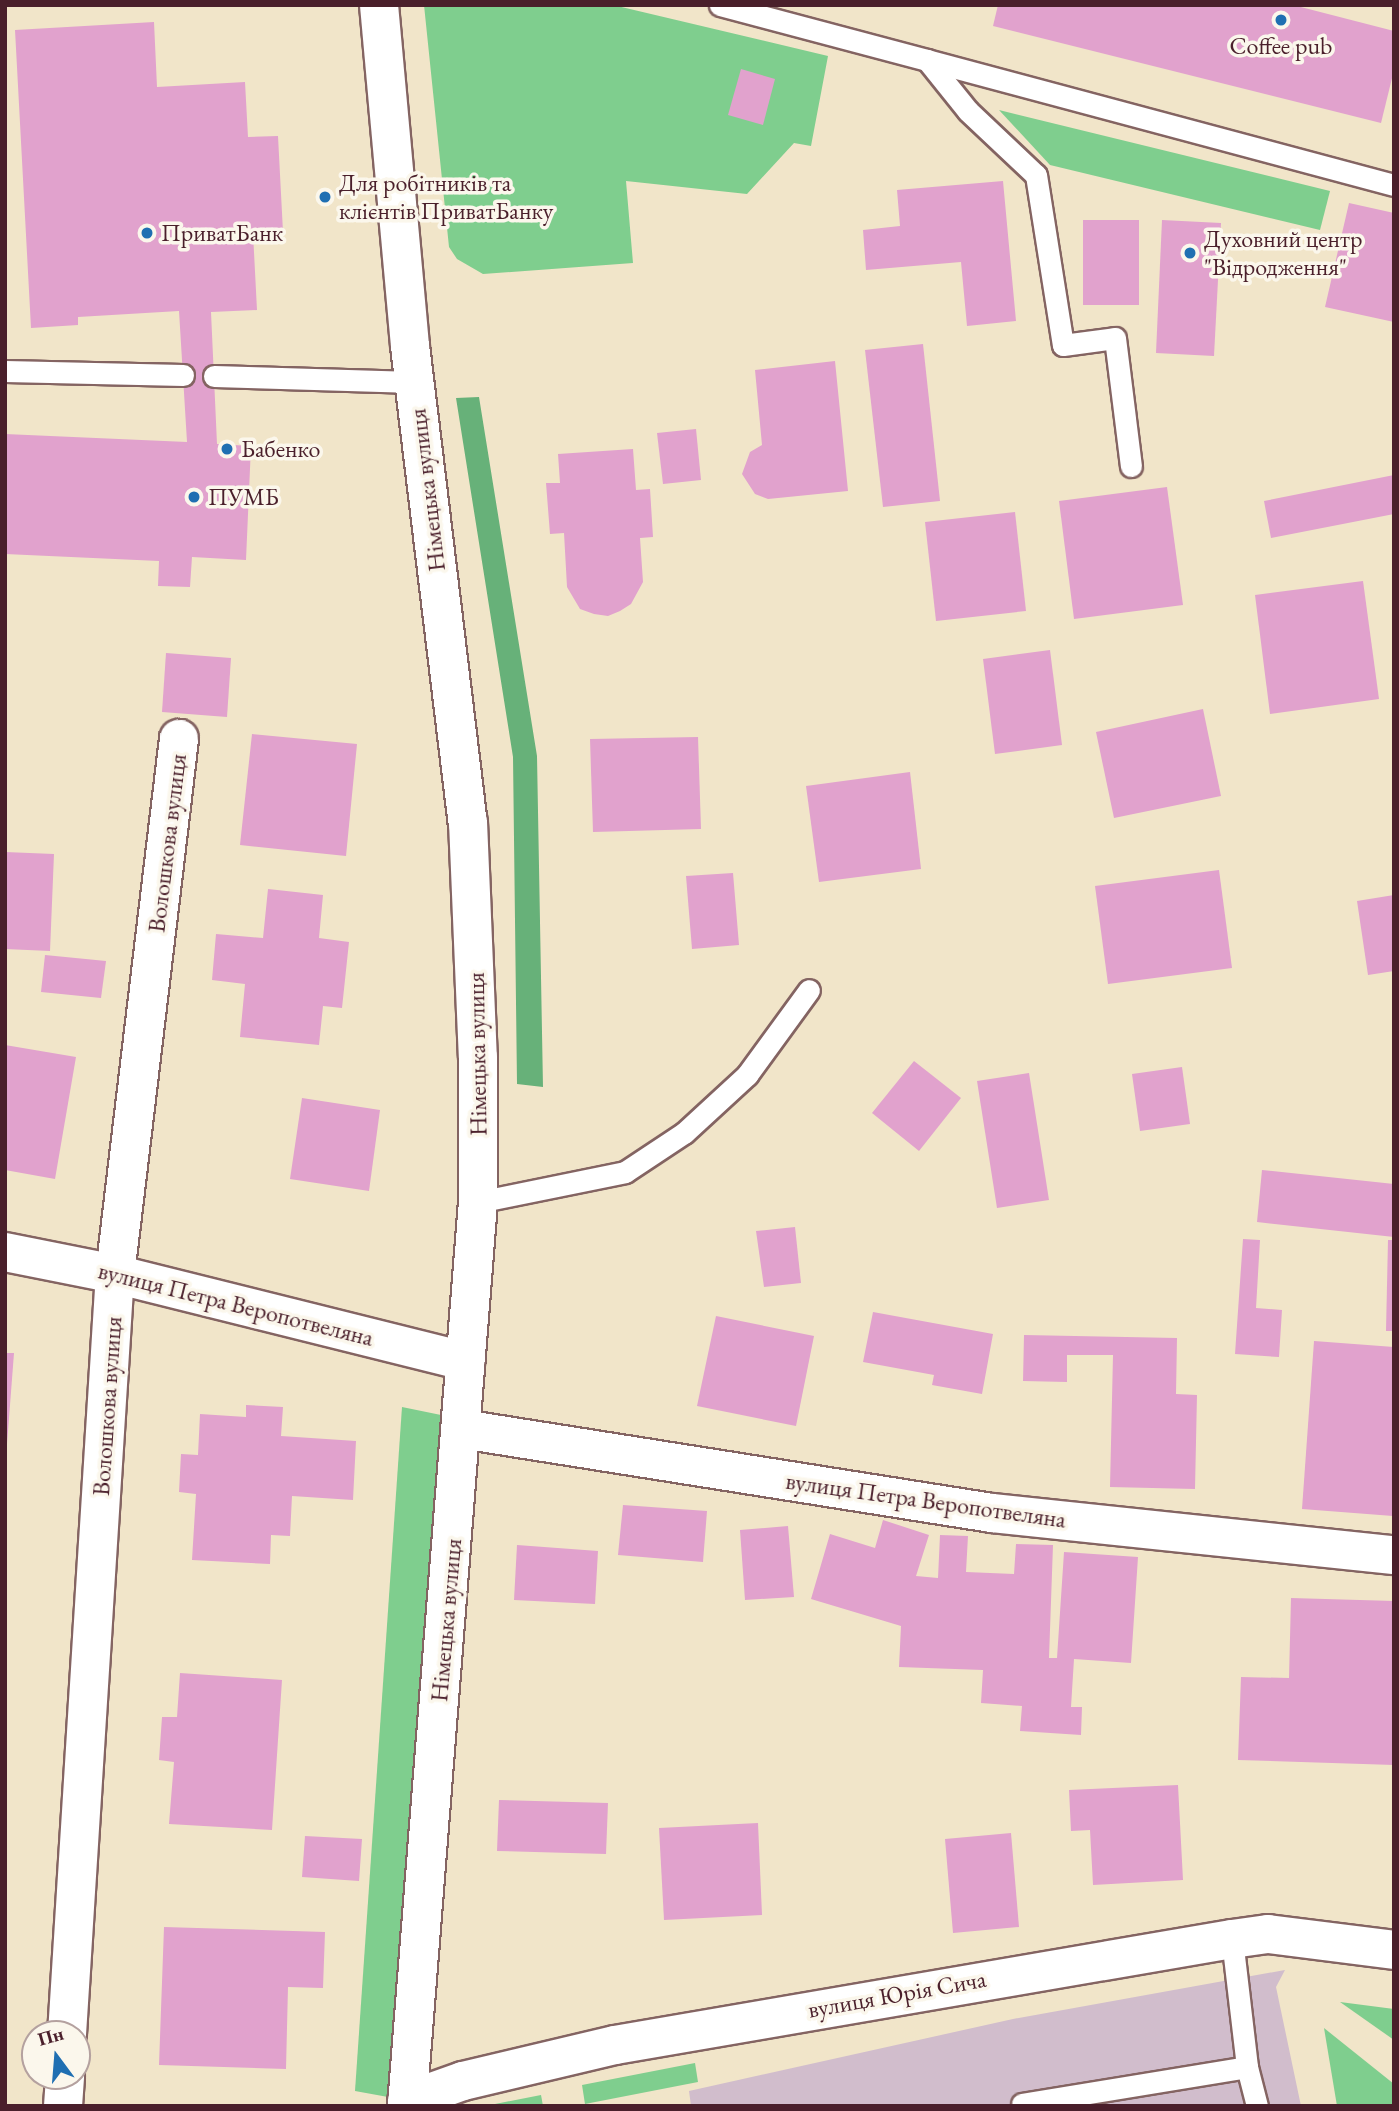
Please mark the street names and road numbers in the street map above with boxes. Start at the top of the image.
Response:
street label: Німецька вулиця [403,407,451,573]
street label: Волошкова вулиця [142,752,192,934]
street label: Німецька вулиця [461,972,493,1136]
street label: вулиця Петра Веропотвеляна [95,1256,377,1352]
street label: Волошкова вулиця [86,1315,128,1497]
street label: вулиця Петра Веропотвеляна [784,1466,1068,1534]
street label: Німецька вулиця [425,1537,467,1703]
street label: вулиця Юрія Сича [806,1964,988,2024]

